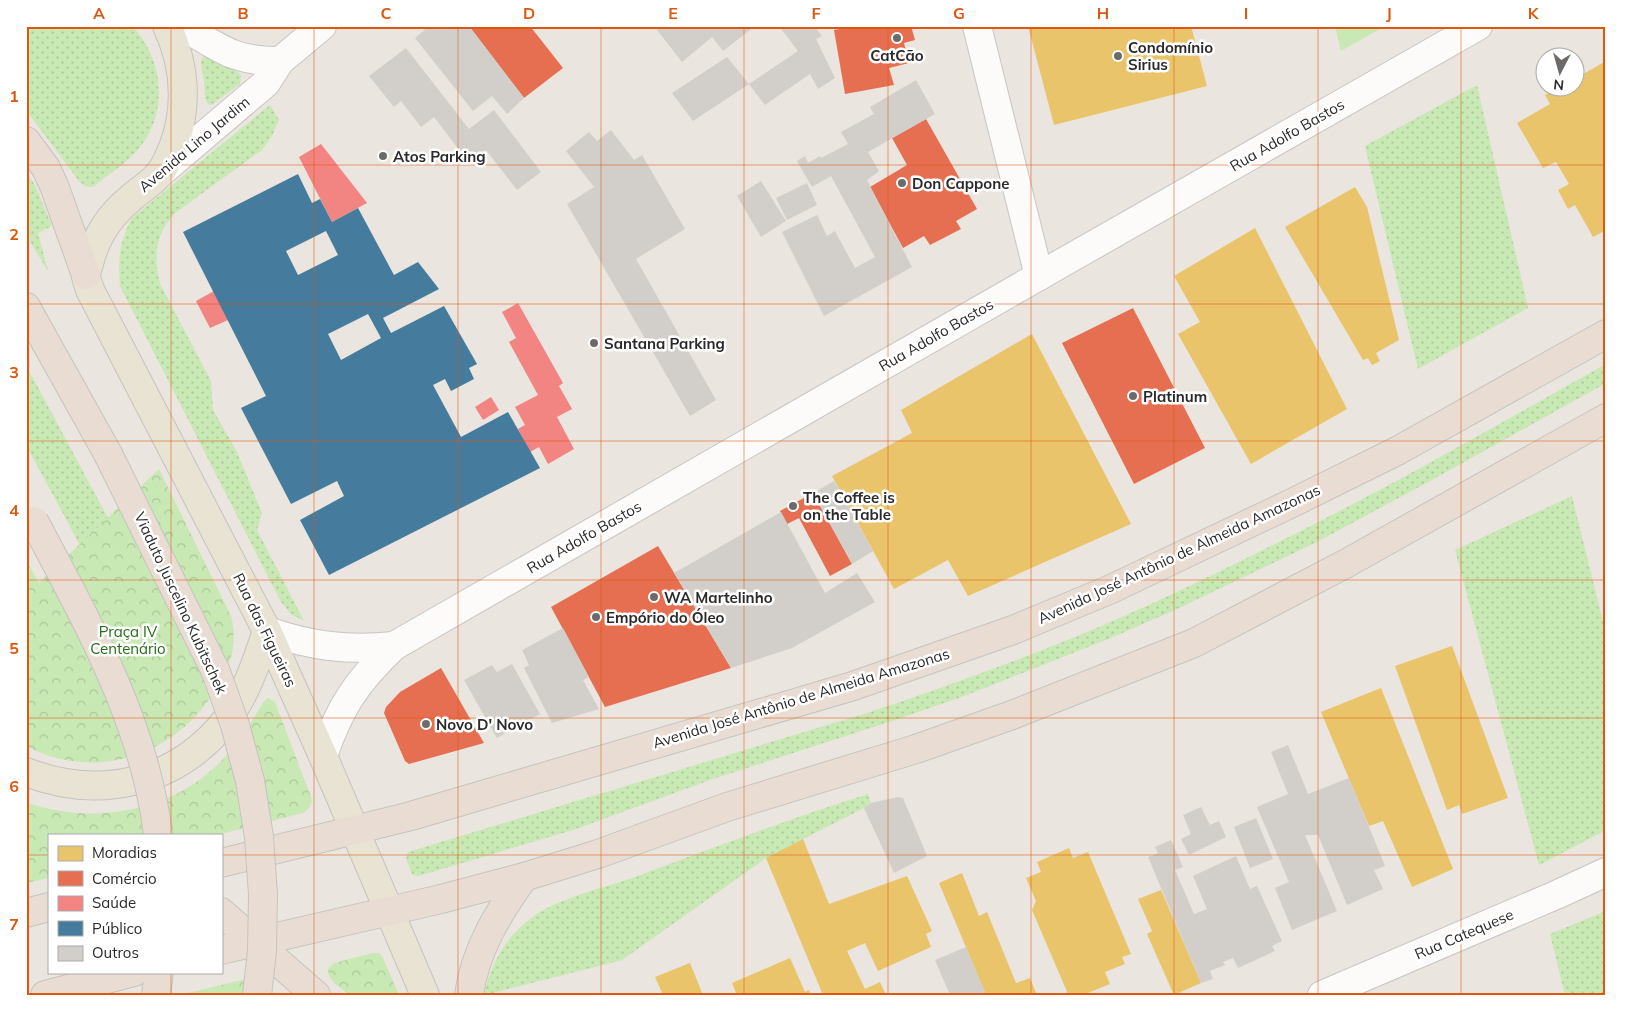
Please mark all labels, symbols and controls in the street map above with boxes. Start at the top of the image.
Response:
text: A [93,3,105,23]
text: B [237,3,249,23]
text: C [381,3,392,23]
text: D [523,3,535,23]
text: E [668,3,678,23]
text: F [811,3,821,23]
text: G [953,3,965,23]
text: H [1097,3,1109,23]
text: I [1244,3,1248,23]
text: J [1386,3,1392,23]
text: K [1528,3,1540,23]
marker: CatCão [891,32,903,44]
place label: Condomínio Sirius [1128,38,1213,74]
place label: CatCão [870,46,924,65]
north arrow [1534,48,1584,98]
marker: Condomínio Sirius [1112,50,1124,62]
text: N [1552,75,1565,94]
text: 1 [9,86,19,106]
street label: Avenida Lino Jardim [135,92,253,196]
street label: Rua Adolfo Bastos [1226,94,1348,176]
place label: Atos Parking [393,147,486,166]
marker: Atos Parking [377,150,389,162]
place label: Don Cappone [912,174,1010,193]
marker: Don Cappone [896,177,908,189]
text: 2 [9,224,19,244]
street label: Rua Adolfo Bastos [875,294,997,376]
place label: Santana Parking [604,334,725,353]
marker: Santana Parking [588,337,600,349]
text: 3 [9,362,19,382]
place label: Platinum [1143,387,1207,406]
marker: Platinum [1127,390,1139,402]
street label: Avenida José Antônio de Almeida Amazonas [1035,480,1323,628]
place label: The Coffee is on the Table [803,488,895,524]
street label: Rua Adolfo Bastos [523,496,645,578]
text: 4 [9,500,19,520]
marker: The Coffee is on the Table [787,500,799,512]
street label: Viaduto Juscelino Kubitschek [130,509,232,697]
street label: Rua das Figueiras [229,570,301,690]
place label: WA Martelinho [664,588,773,607]
marker: WA Martelinho [648,591,660,603]
place label: Empório do Óleo [606,608,725,627]
marker: Empório do Óleo [590,611,602,623]
park label: Praça IV Centenário [90,622,166,658]
text: 5 [9,638,19,658]
street label: Avenida José Antônio de Almeida Amazonas [650,644,952,752]
place label: Novo D' Novo [436,715,533,734]
marker: Novo D' Novo [420,718,432,730]
text: 6 [9,776,19,796]
legend [48,834,222,974]
text: Moradias [92,843,157,862]
text: Comércio [92,869,157,888]
text: Saúde [92,893,136,912]
street label: Rua Catequese [1412,905,1516,963]
text: 7 [9,914,19,934]
text: Público [92,919,142,938]
text: Outros [92,943,139,962]

